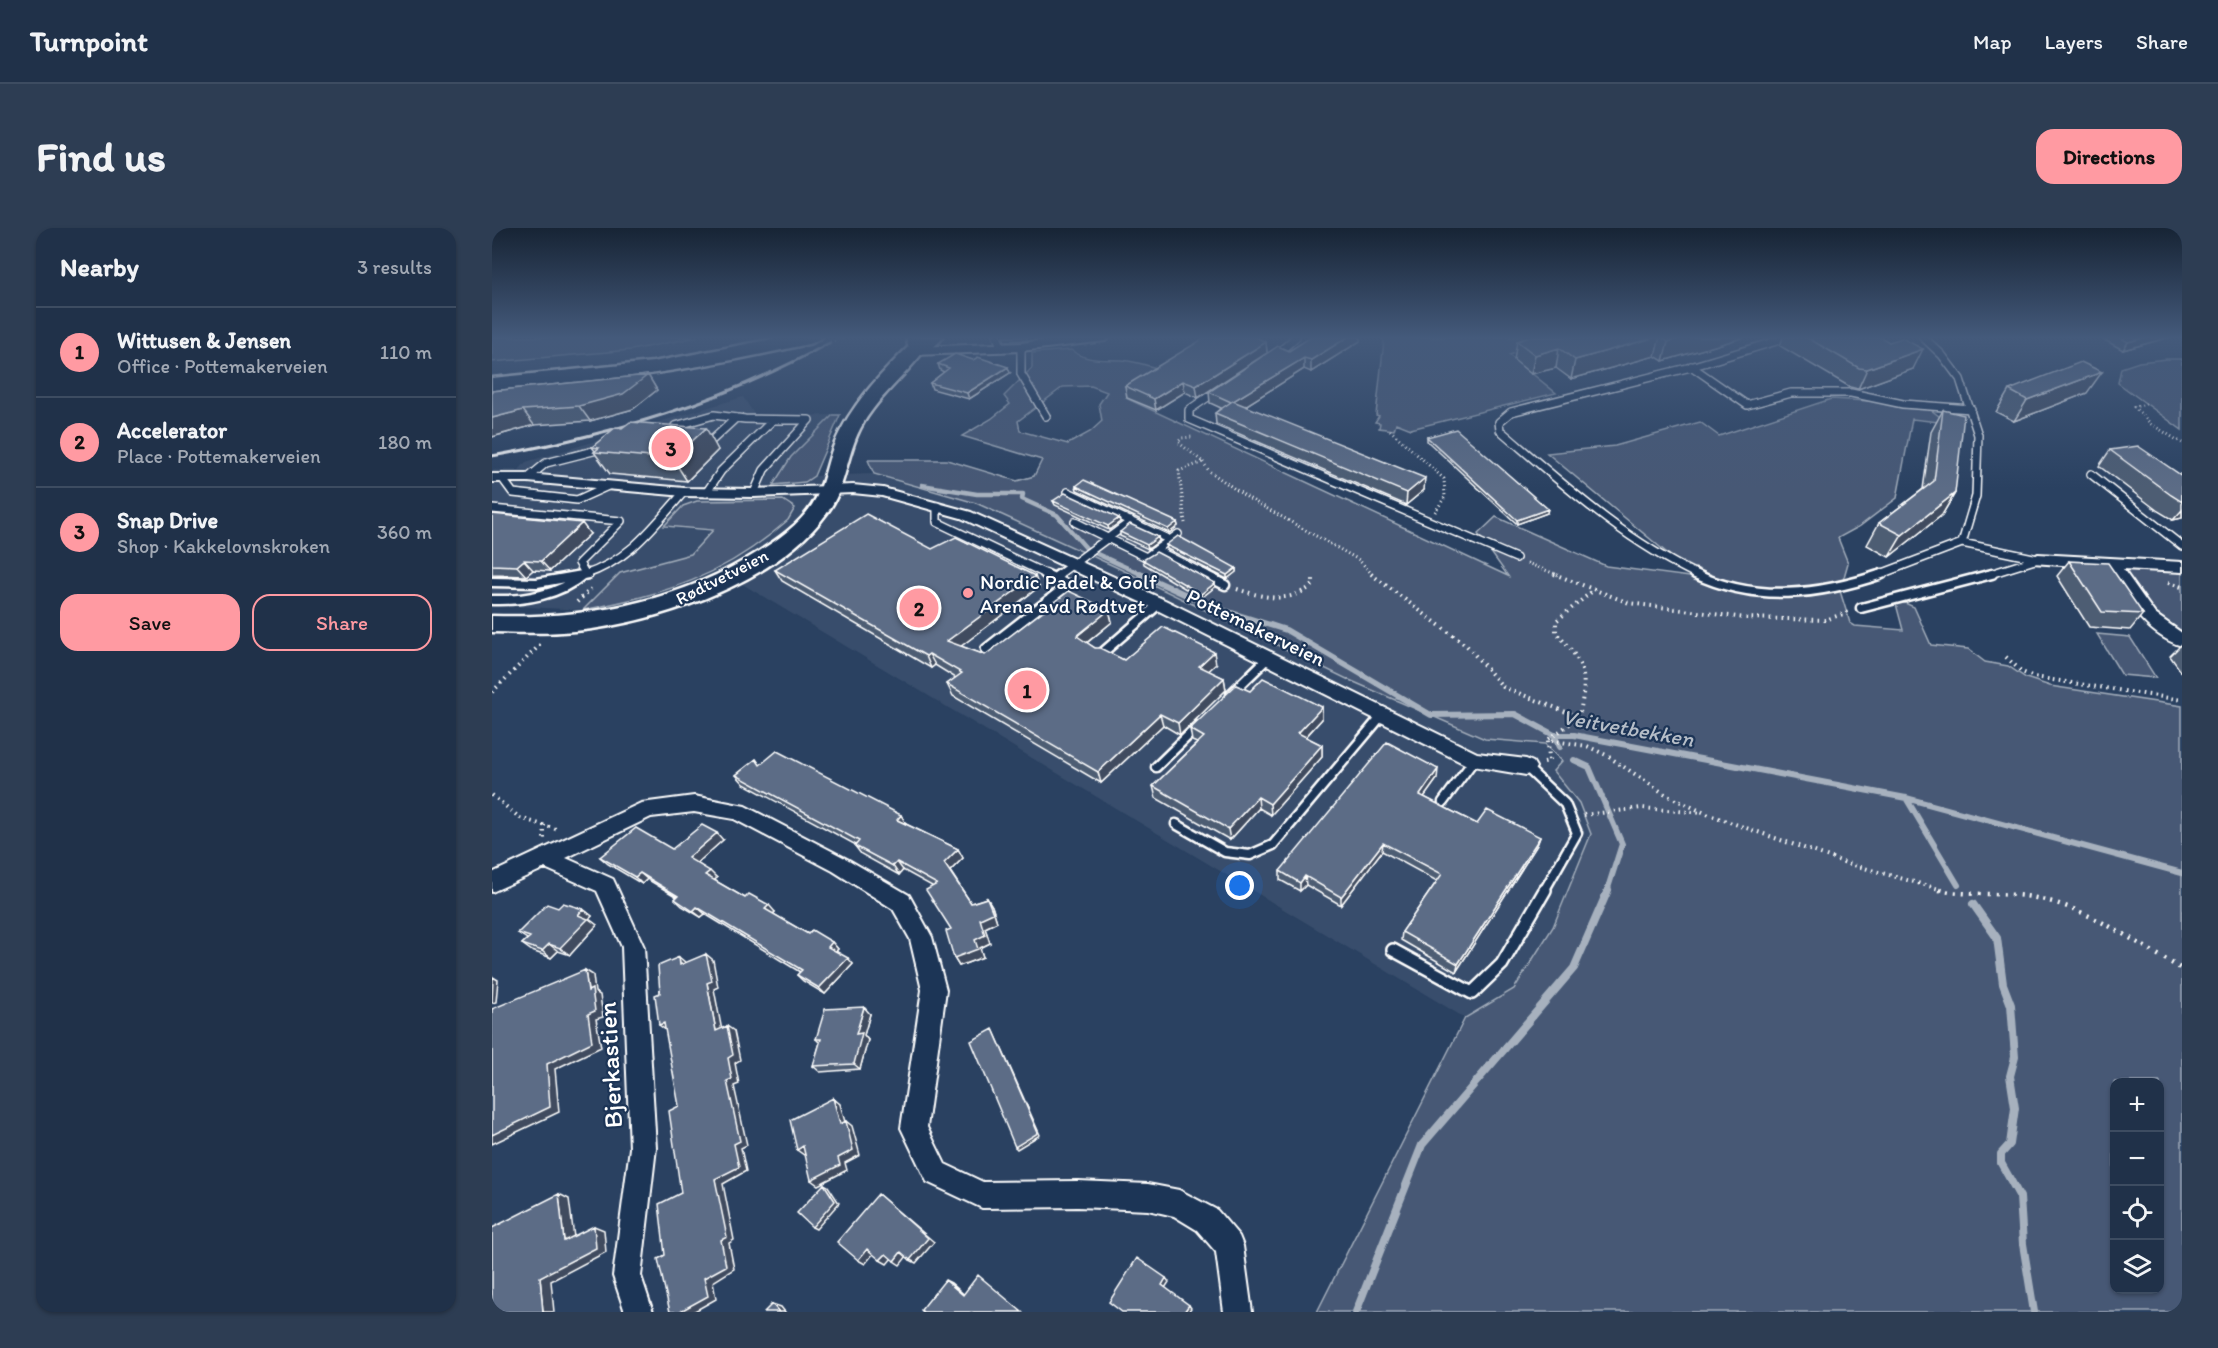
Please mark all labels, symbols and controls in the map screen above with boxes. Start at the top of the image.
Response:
text: Turnpoint [30,24,148,58]
text: Map [1973,29,2012,54]
text: Layers [2045,29,2103,54]
text: Share [2136,29,2188,54]
button: Directions [2036,129,2182,184]
text: Find us [36,131,166,182]
text: Nearby [60,251,139,283]
text: 3 results [357,255,432,279]
text: Wittusen & Jensen [117,327,291,354]
text: 1 [75,340,84,364]
text: 110 m [380,340,432,364]
text: Office · Pottemakerveien [117,354,328,378]
text: Accelerator [117,417,227,444]
pin: 3 [652,426,690,470]
text: 2 [74,430,85,454]
text: 180 m [378,430,432,454]
text: Place · Pottemakerveien [117,444,321,468]
text: Snap Drive [117,507,218,534]
text: 3 [74,520,85,544]
text: 360 m [377,520,432,544]
text: Shop · Kakkelovnskroken [117,534,330,558]
street label: Rødtvetveien [672,544,772,610]
place label: Nordic Padel & Golf Arena avd Rødtvet [980,569,1157,618]
street label: Pottemakerveien [1183,583,1329,671]
pin: 2 [900,586,938,631]
marker: Nordic Padel & Golf Arena avd Rødtvet [961,586,975,600]
button: Save [60,594,240,651]
button: Share [252,594,432,651]
pin: 1 [1008,668,1046,712]
water label: Veitvetbekken [1560,703,1696,753]
your location [1225,871,1254,900]
street label: Bjerkastien [591,1001,629,1129]
map controls [2110,1078,2164,1294]
button: + [2110,1078,2164,1132]
button: − [2110,1132,2164,1186]
button: locate [2110,1186,2164,1240]
button: layers [2110,1240,2164,1294]

